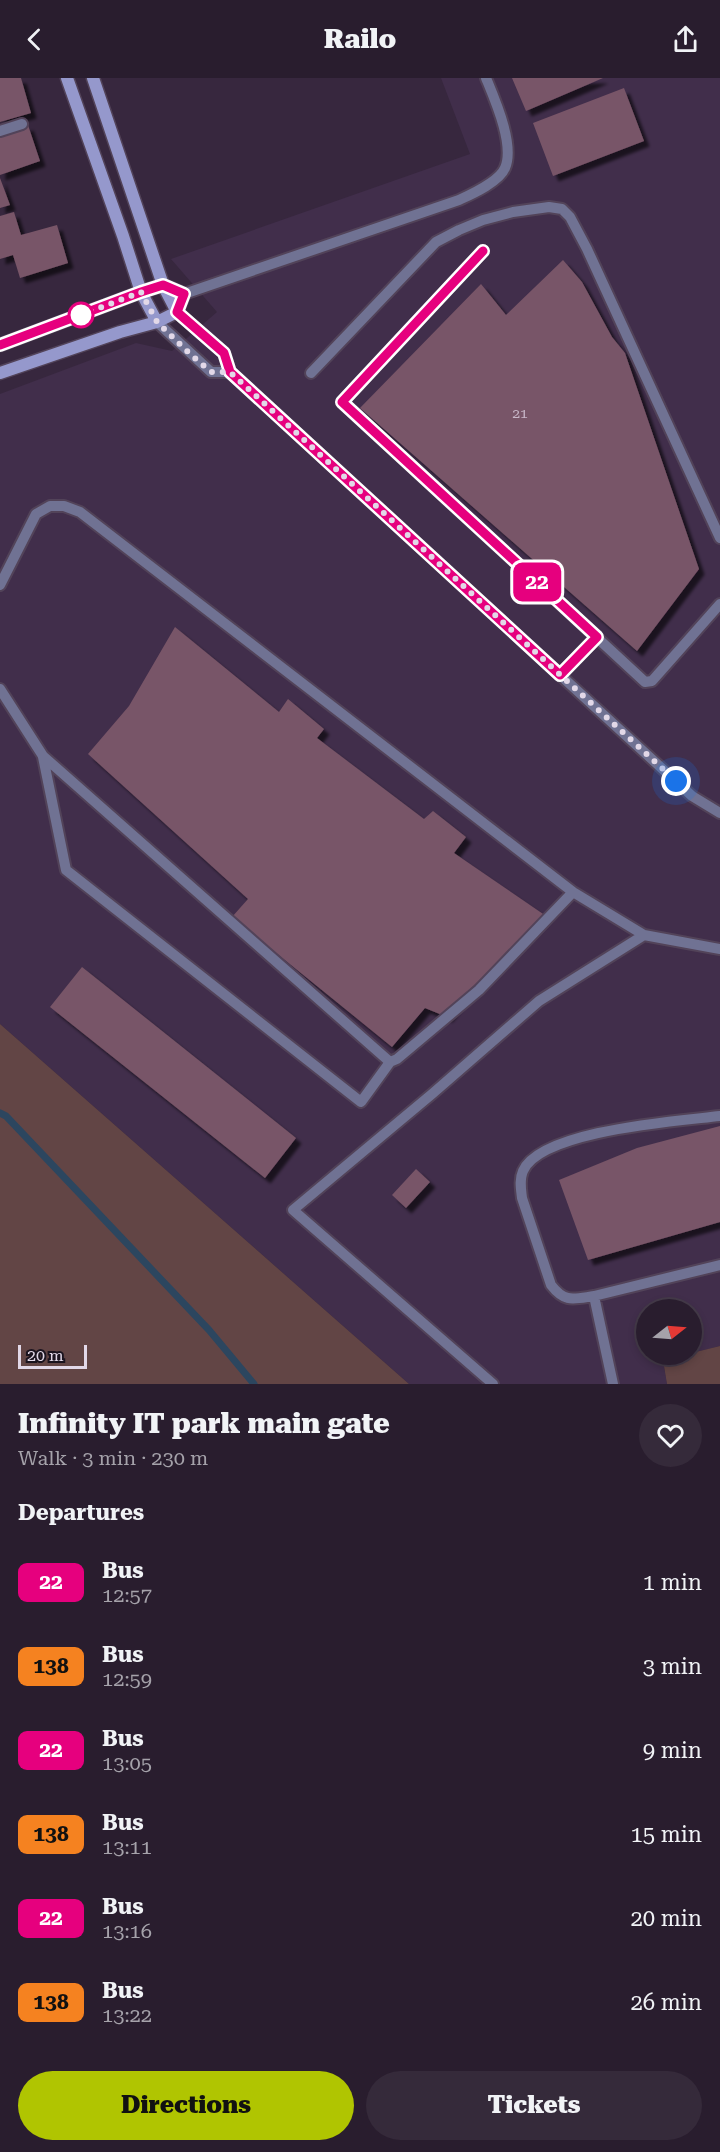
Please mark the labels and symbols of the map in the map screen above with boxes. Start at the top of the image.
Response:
unlabelled marker [68,302,94,328]
house number: 21 [512,405,528,421]
line badge: 22 [510,562,564,602]
your location [661,766,691,796]
north arrow [636,1299,702,1365]
scale bar [18,1342,87,1370]

